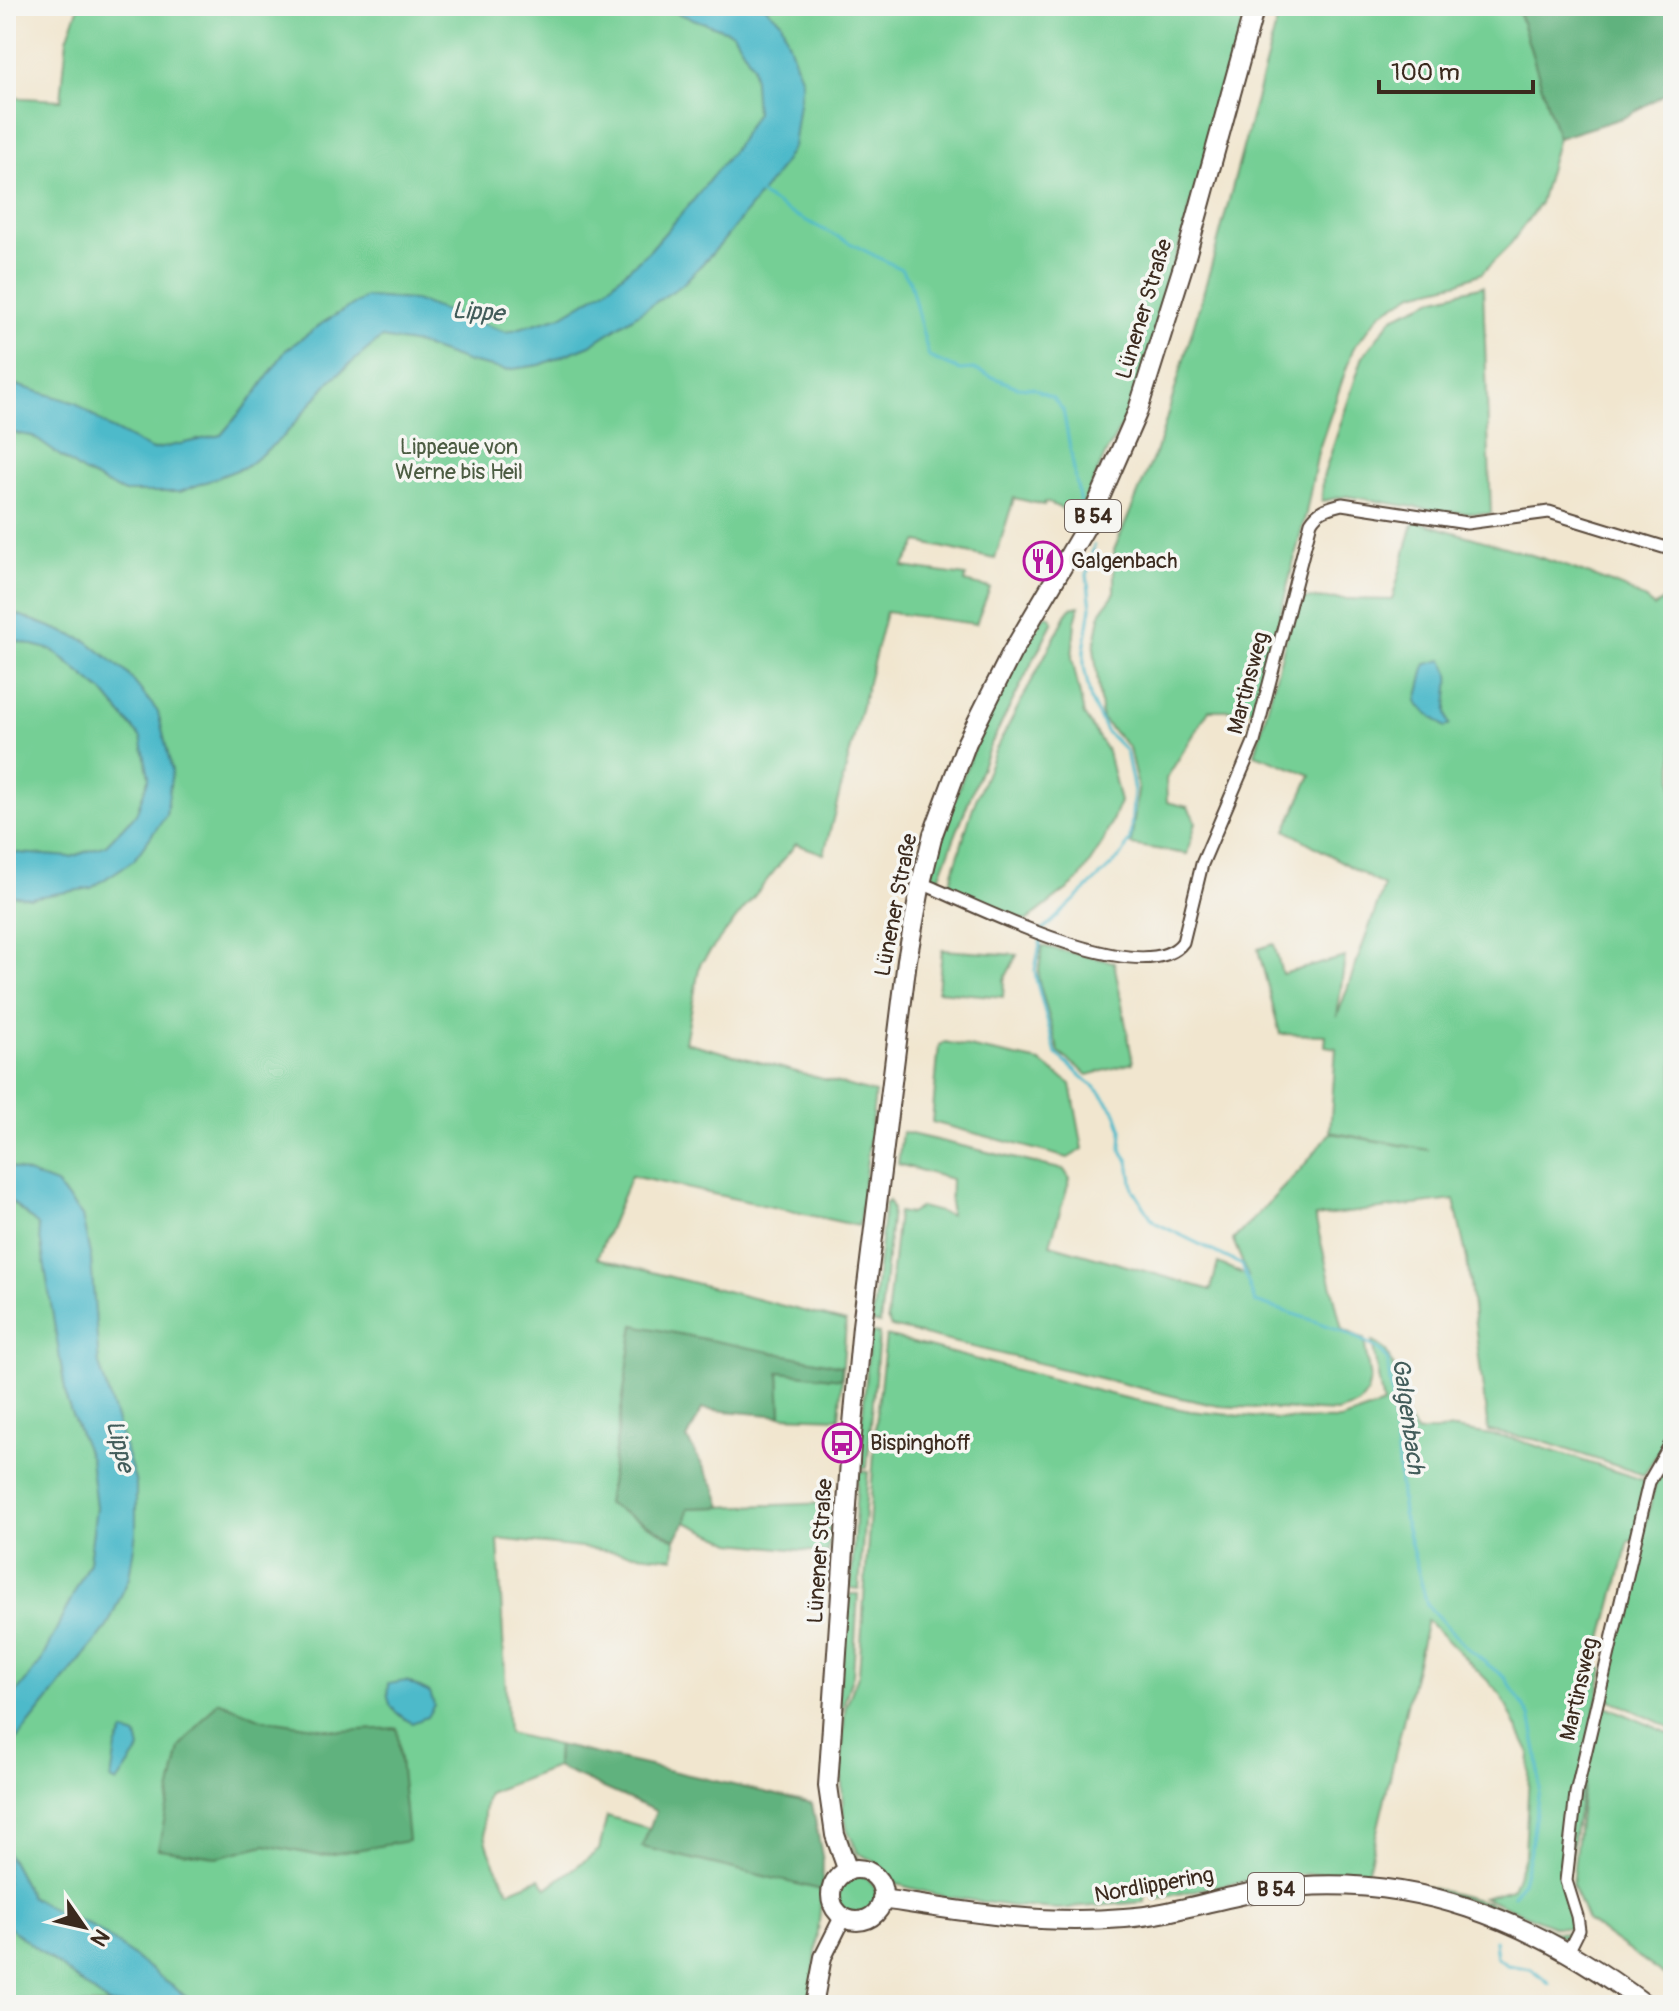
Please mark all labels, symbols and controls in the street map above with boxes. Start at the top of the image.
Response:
scale bar [1379,44,1533,94]
text: 100 m [1391,58,1460,87]
street label: Lünener Straße [1109,235,1179,383]
water label: Lippe [451,296,507,328]
park label: Lippeaue von Werne bis Heil [395,433,523,486]
road number: B 54 [1065,500,1121,532]
restaurant icon: Galgenbach [1022,540,1064,582]
place label: Galgenbach [1071,547,1178,575]
street label: Martinsweg [1221,629,1275,737]
street label: Lünener Straße [868,831,924,979]
water label: Galgenbach [1386,1356,1431,1477]
water label: Lippe [100,1417,141,1477]
bus stop icon: Bispinghoff [821,1422,863,1464]
place label: Bispinghoff [870,1429,971,1457]
street label: Lünener Straße [801,1477,839,1624]
street label: Martinsweg [1554,1635,1604,1743]
street label: Nordlippering [1092,1861,1216,1909]
road number: B 54 [1248,1873,1304,1905]
north arrow [44,1887,124,1967]
text: N [84,1924,116,1952]

